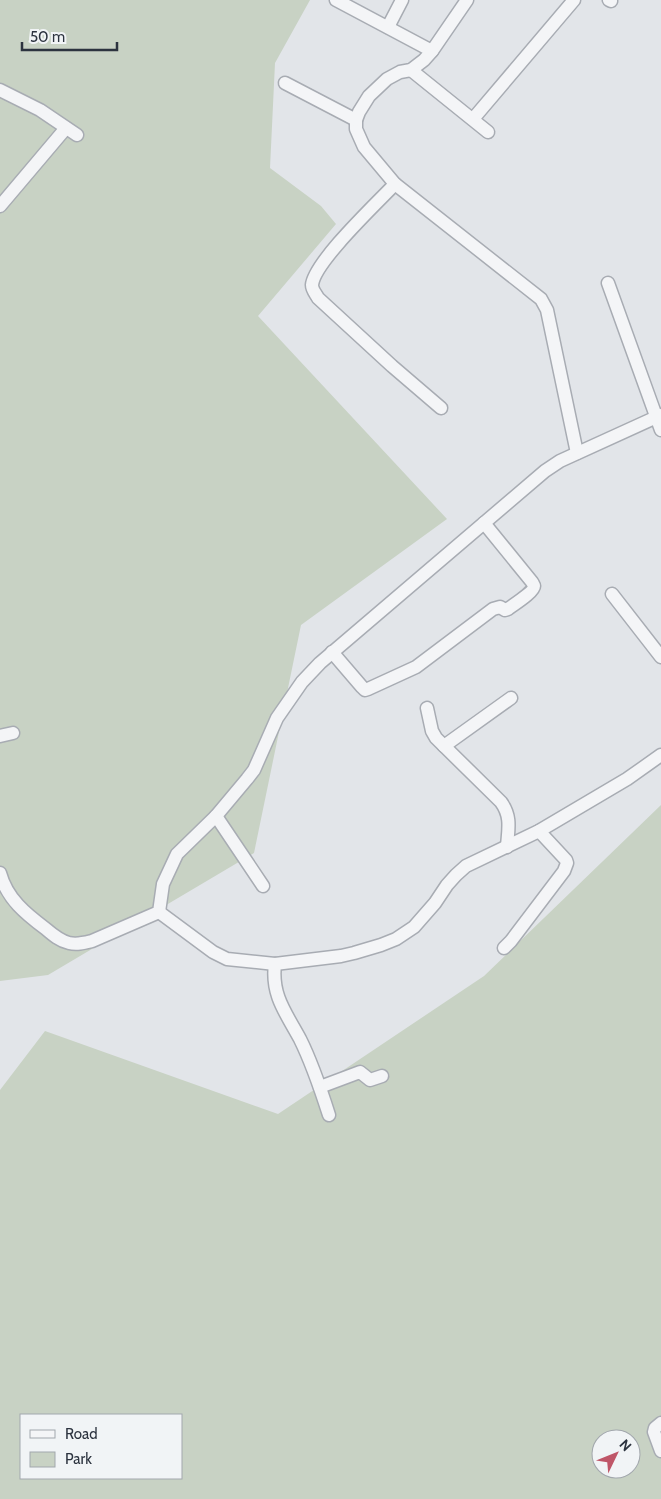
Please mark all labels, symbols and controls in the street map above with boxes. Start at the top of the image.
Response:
scale bar [22,20,118,52]
text: 50 m [30,28,65,46]
legend [20,1414,182,1479]
text: Road [65,1425,98,1443]
north arrow [591,1429,641,1479]
text: N [616,1435,635,1455]
text: Park [65,1450,92,1468]

